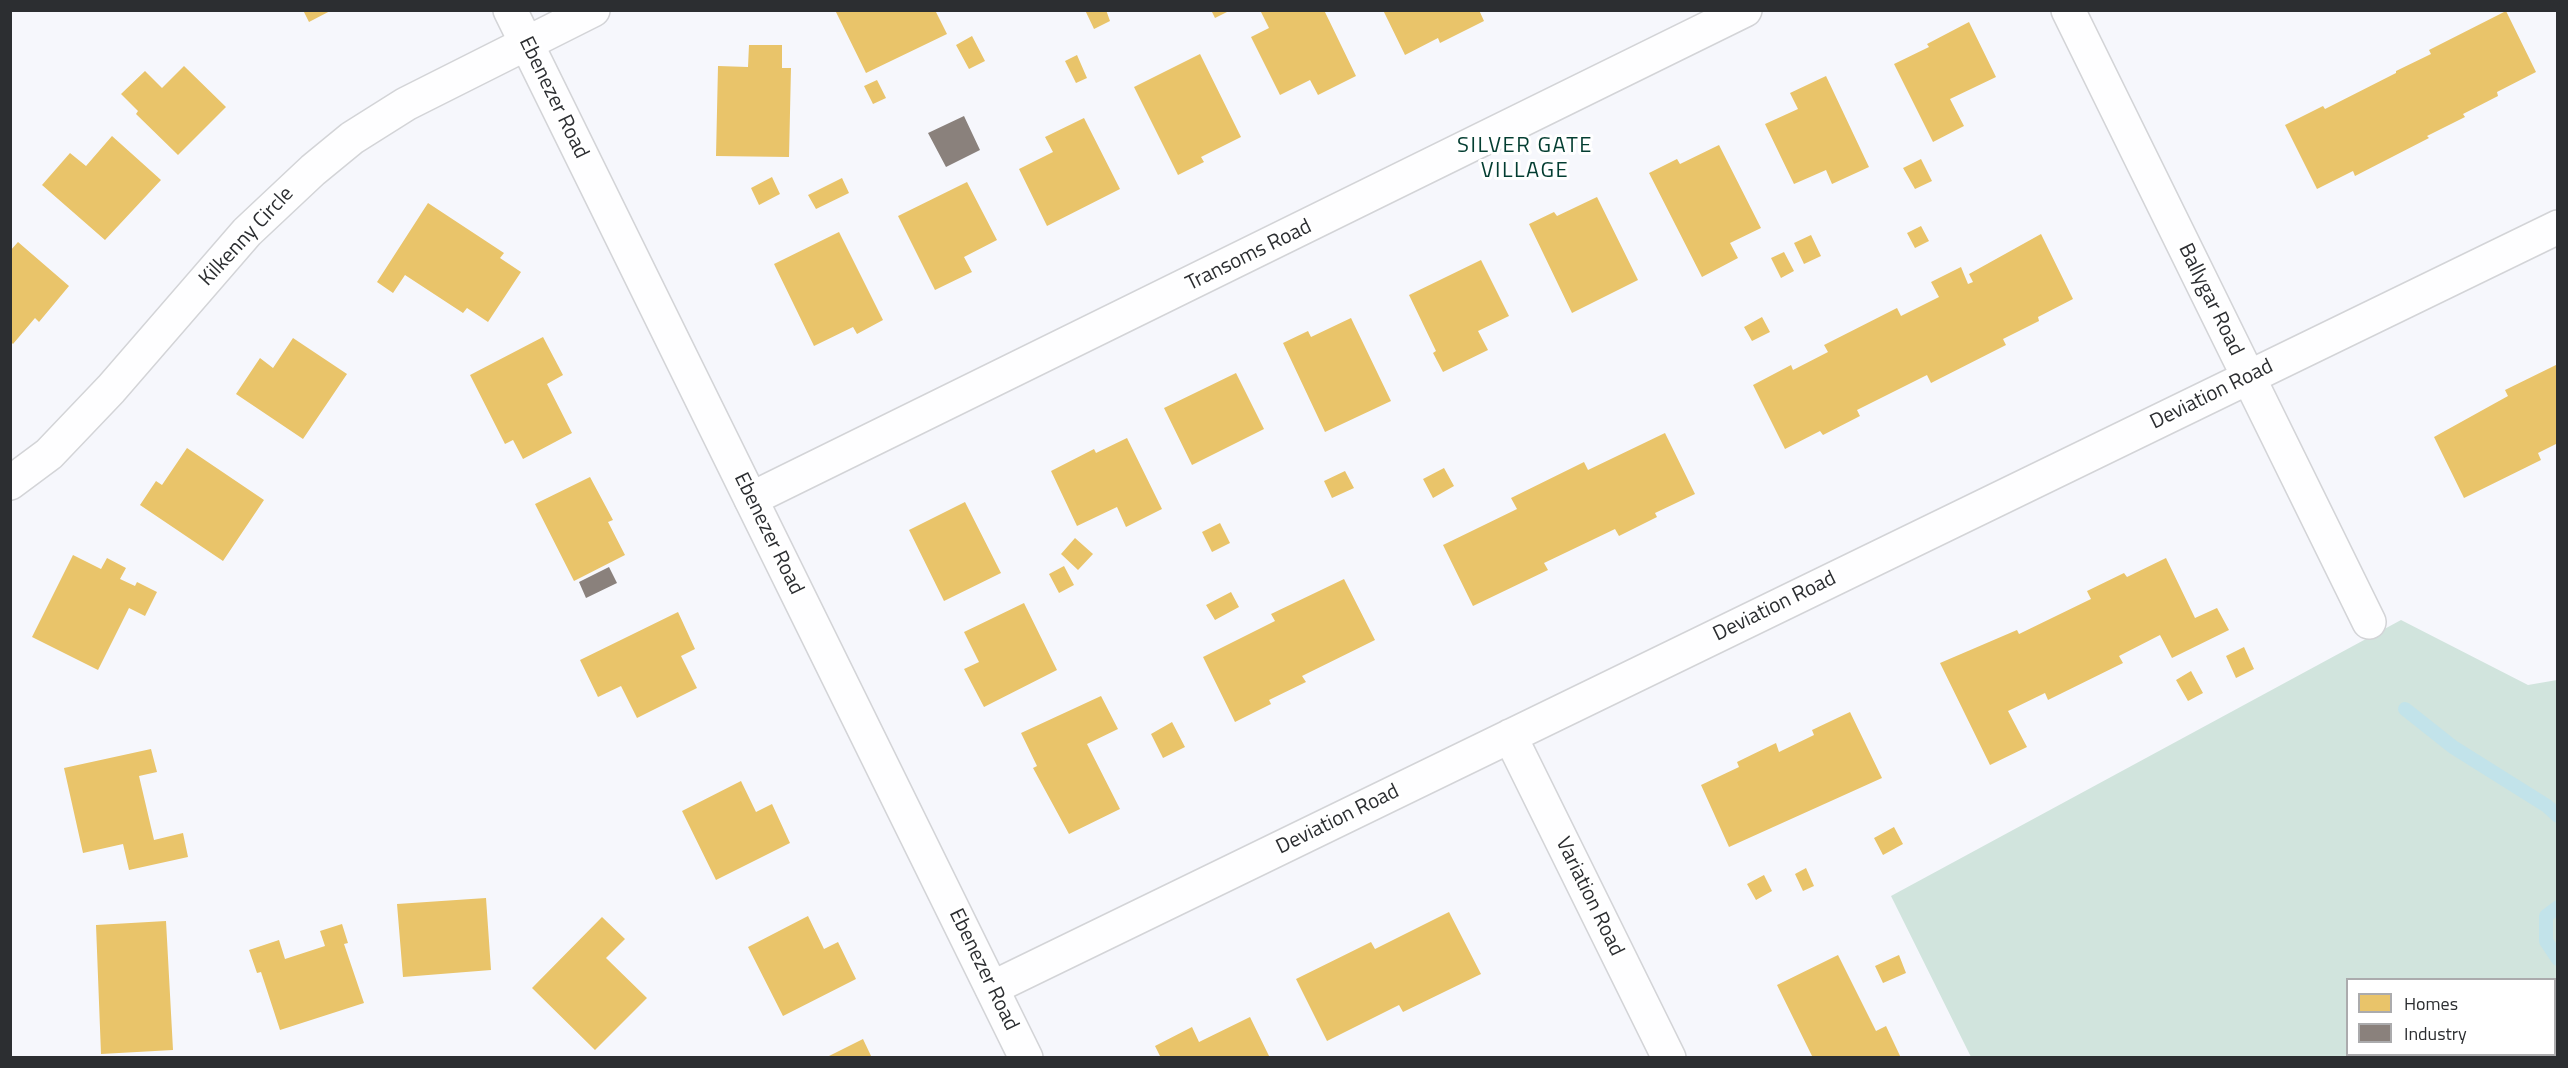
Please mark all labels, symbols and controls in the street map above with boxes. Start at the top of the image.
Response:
street label: Ebenezer Road [513,33,593,163]
district label: SILVER GATE VILLAGE [1457,134,1593,186]
street label: Kilkenny Circle [195,182,299,292]
street label: Transoms Road [1182,215,1316,297]
street label: Ballygar Road [2172,240,2248,360]
street label: Deviation Road [2146,354,2278,436]
street label: Ebenezer Road [728,469,808,599]
street label: Deviation Road [1709,566,1841,648]
street label: Deviation Road [1272,779,1404,861]
street label: Variation Road [1549,834,1629,960]
street label: Ebenezer Road [943,905,1023,1035]
legend [2346,978,2556,1056]
text: Homes [2404,990,2458,1017]
text: Industry [2404,1020,2467,1047]

